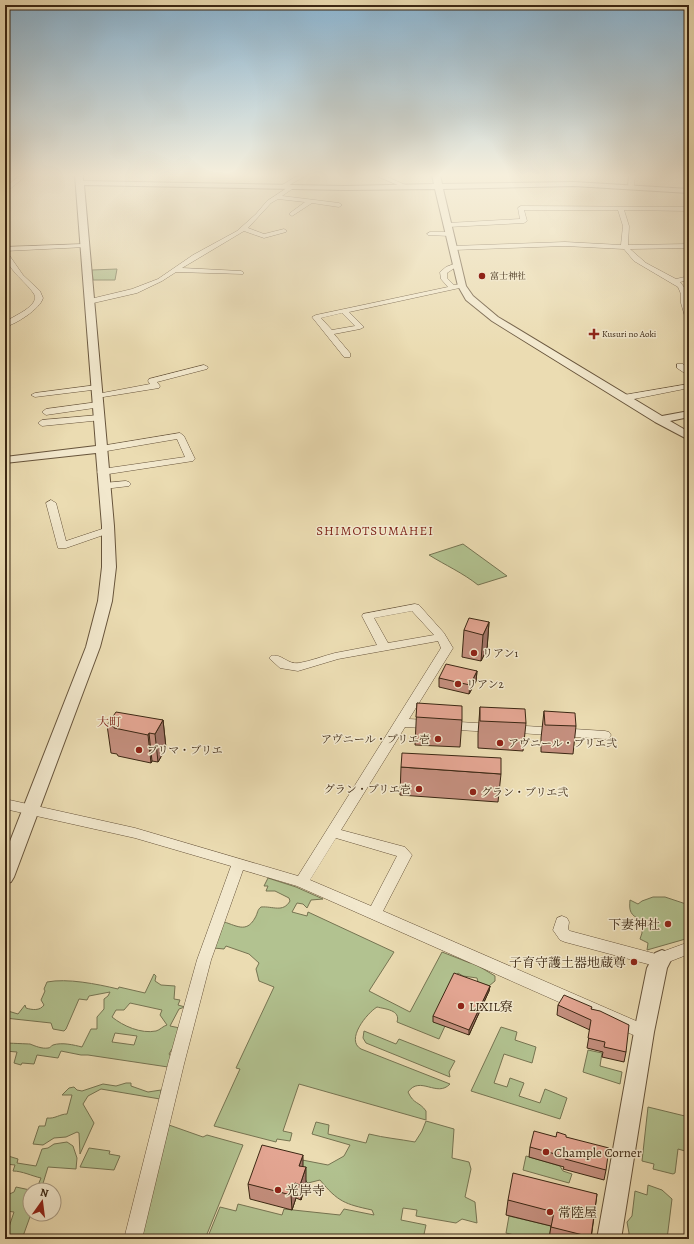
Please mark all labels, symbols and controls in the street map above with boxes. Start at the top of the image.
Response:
place label: 富士神社 [490,270,526,282]
marker: 富士神社 [477,271,487,281]
place label: Kusuri no Aoki [602,328,657,340]
marker: Kusuri no Aoki [589,329,599,339]
district label: SHIMOTSUMAHEI [316,522,434,539]
place label: リアン1 [482,646,519,661]
marker: リアン1 [469,648,479,658]
place label: リアン2 [466,677,504,692]
marker: リアン2 [453,679,463,689]
district label: 大町 [97,714,121,730]
place label: アヴニール・ブリエ壱 [321,732,430,747]
marker: アヴニール・ブリエ壱 [433,734,443,744]
place label: アヴニール・ブリエ弐 [508,736,617,751]
marker: アヴニール・ブリエ弐 [495,738,505,748]
place label: プリマ・ブリエ [147,743,223,758]
marker: プリマ・ブリエ [134,745,144,755]
place label: グラン・ブリエ壱 [324,782,411,797]
marker: グラン・ブリエ壱 [414,784,424,794]
place label: グラン・ブリエ弐 [481,785,568,800]
marker: グラン・ブリエ弐 [468,787,478,797]
place label: 下妻神社 [608,916,660,933]
marker: 下妻神社 [663,919,673,929]
place label: 子育守護土器地蔵尊 [509,954,626,971]
marker: 子育守護土器地蔵尊 [629,957,639,967]
place label: LIXIL寮 [469,998,513,1015]
marker: LIXIL寮 [456,1001,466,1011]
place label: Chample Corner [554,1144,642,1161]
marker: Chample Corner [541,1147,551,1157]
north arrow [22,1182,62,1222]
place label: 光岸寺 [286,1182,325,1199]
text: N [39,1185,50,1201]
marker: 光岸寺 [273,1185,283,1195]
place label: 常陸屋 [558,1204,597,1221]
marker: 常陸屋 [545,1207,555,1217]

